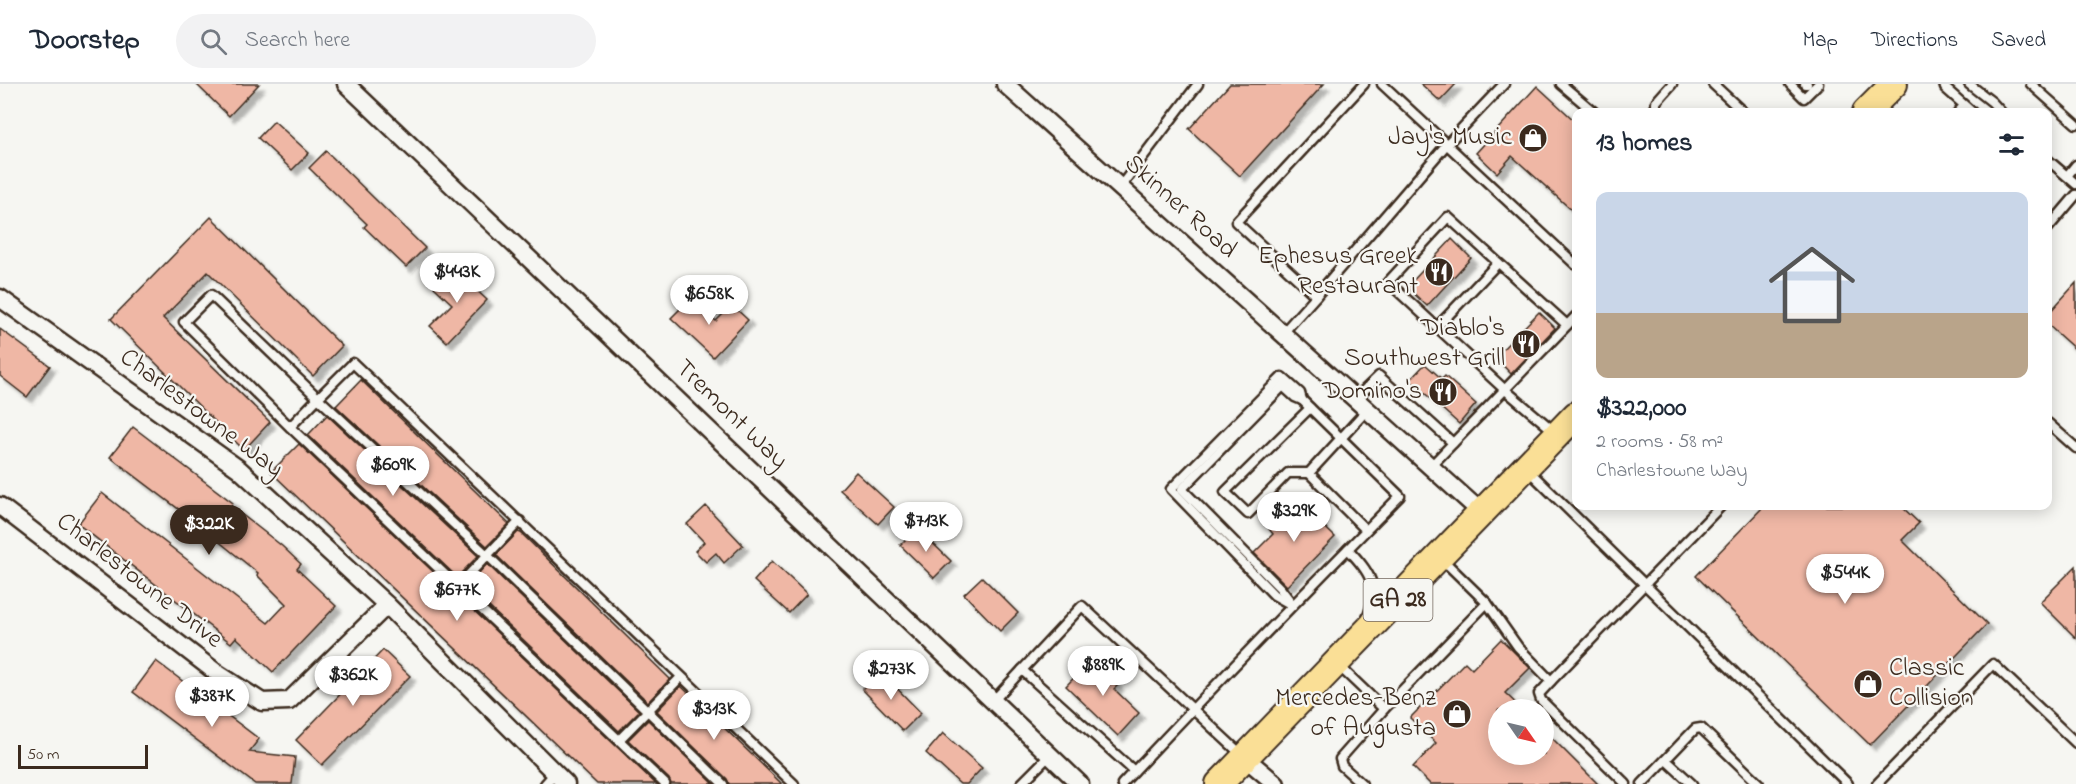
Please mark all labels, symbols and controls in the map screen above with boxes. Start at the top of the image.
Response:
search box [176,14,596,68]
text: Doorstep [30,21,140,62]
icon: search [197,25,230,58]
text: Search here [245,25,350,57]
text: Map [1802,26,1838,56]
text: Directions [1871,26,1958,56]
text: Saved [1991,26,2046,56]
place label: Jay's Music [1388,119,1512,157]
shop icon: Jay's Music [1517,122,1549,154]
text: 13 homes [1596,125,1692,163]
icon: filters [1995,128,2028,161]
street label: Skinner Road [1115,146,1245,269]
icon: home [1758,231,1866,339]
place label: Ephesus Greek Restaurant [1258,238,1419,306]
pin: $443K [415,253,499,304]
restaurant icon: Ephesus Greek Restaurant [1423,256,1455,288]
text: $443K [434,258,480,287]
pin: $658K [667,275,751,326]
text: $658K [684,280,734,309]
place label: Diablo's Southwest Grill [1344,310,1505,378]
restaurant icon: Diablo's Southwest Grill [1510,328,1542,360]
street label: Charlestowne Way [111,340,291,488]
street label: Tremont Way [666,351,796,479]
place label: Domino's [1321,373,1422,411]
restaurant icon: Domino's [1427,376,1459,408]
text: $322,000 [1596,390,1686,428]
text: 2 rooms · 58 m² [1596,428,1723,457]
pin: $609K [351,446,435,497]
text: $609K [370,451,416,480]
text: Charlestowne Way [1596,457,1747,486]
pin: $329K [1252,492,1336,543]
text: $329K [1271,497,1317,526]
pin: $713K [884,502,968,553]
street label: Charlestowne Drive [47,504,231,659]
pin: $322K [167,505,251,556]
text: $713K [904,507,948,536]
text: $322K [184,510,234,539]
pin: $544K [1803,554,1887,605]
text: $544K [1820,559,1870,588]
pin: $677K [415,571,499,622]
text: $677K [433,576,481,605]
road number: GA 28 [1364,579,1432,621]
pin: $889K [1061,646,1145,697]
pin: $273K [849,650,933,701]
place label: Classic Collision [1889,650,1974,718]
text: $889K [1082,651,1124,680]
text: $273K [867,655,915,684]
pin: $362K [311,656,395,707]
text: $362K [329,661,377,690]
shop icon: Classic Collision [1852,668,1884,700]
pin: $387K [170,677,254,728]
place label: Mercedes-Benz of Augusta [1275,680,1436,748]
text: $387K [189,682,235,711]
pin: $313K [672,690,756,741]
text: $313K [692,695,736,724]
shop icon: Mercedes-Benz of Augusta [1441,698,1473,730]
north arrow [1488,699,1554,765]
map controls [1488,699,1554,765]
scale bar [18,742,148,770]
text: 50 m [27,743,59,767]

